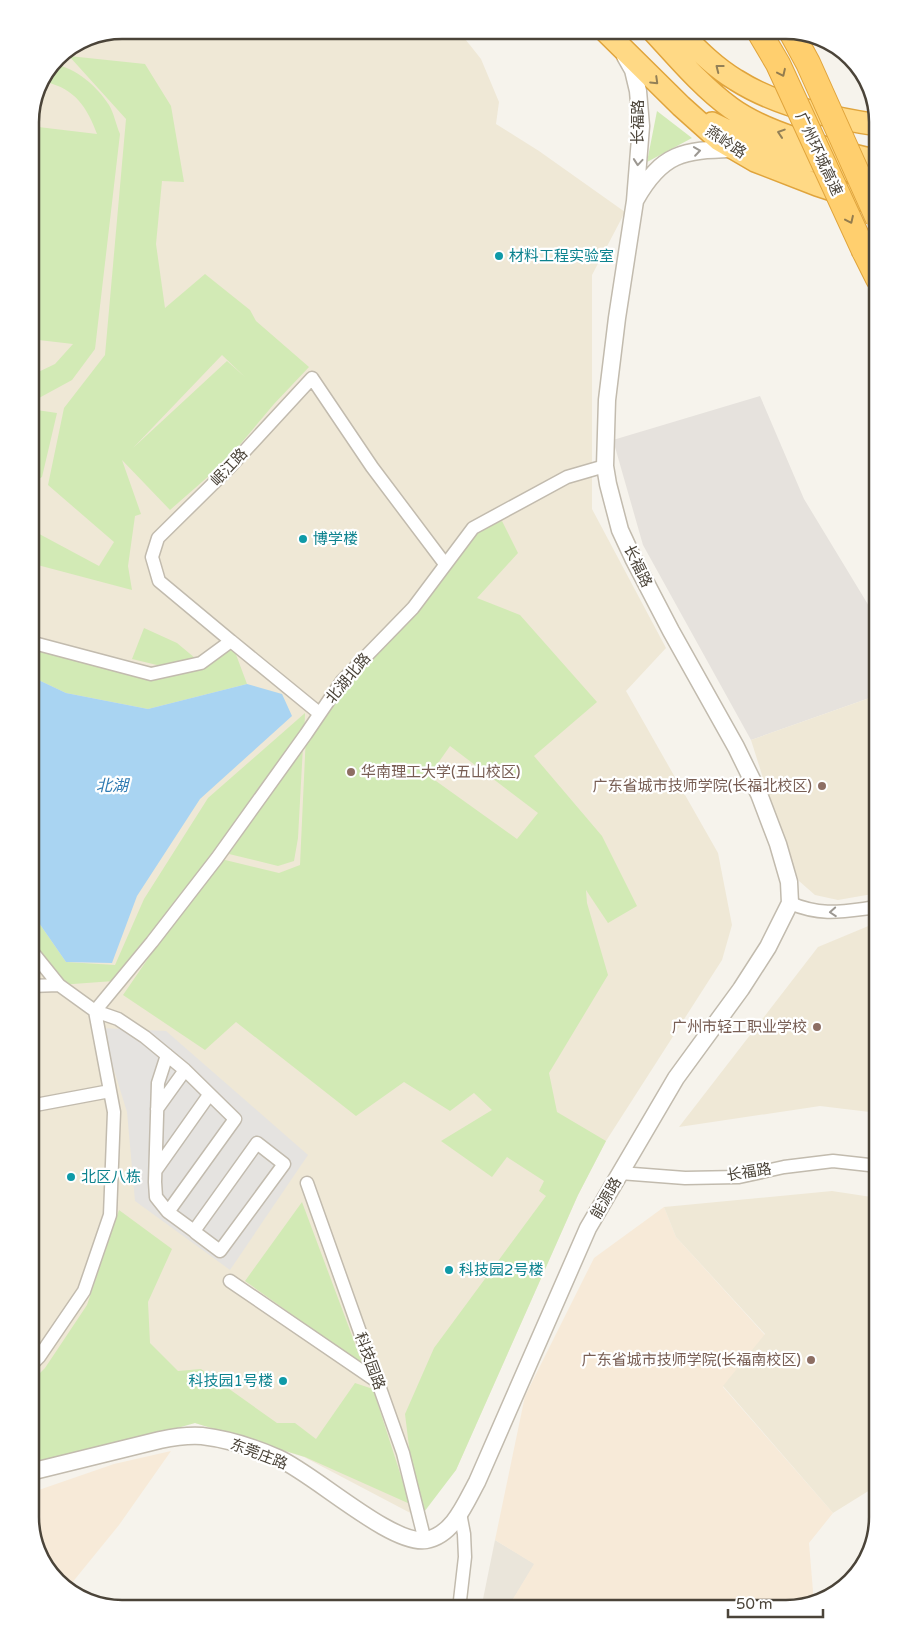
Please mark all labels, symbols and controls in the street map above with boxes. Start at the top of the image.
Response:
one-way arrow [715,64,724,73]
one-way arrow [776,68,787,77]
one-way arrow [650,75,659,84]
street label: 长福路 [629,99,647,145]
street label: 广州环城高速 [792,109,846,199]
street label: 燕岭路 [702,122,750,162]
one-way arrow [777,129,785,139]
one-way arrow [693,146,701,156]
one-way arrow [632,158,643,166]
one-way arrow [844,215,854,224]
place label: 材料工程实验室 [509,247,614,265]
marker: 材料工程实验室 [493,250,505,262]
street label: 岷江路 [207,445,251,489]
place label: 博学楼 [313,530,358,548]
marker: 博学楼 [297,533,309,545]
street label: 长福路 [620,542,656,590]
street label: 北湖北路 [322,649,374,707]
place label: 华南理工大学(五山校区) [361,763,520,781]
marker: 华南理工大学(五山校区) [345,766,357,778]
water label: 北湖 [96,776,131,796]
place label: 广东省城市技师学院(长福北校区) [593,777,812,795]
marker: 广东省城市技师学院(长福北校区) [816,780,828,792]
one-way arrow [829,906,837,917]
place label: 广州市轻工职业学校 [672,1018,807,1036]
marker: 广州市轻工职业学校 [811,1021,823,1033]
street label: 长福路 [725,1160,773,1184]
place label: 北区八栋 [81,1168,141,1186]
marker: 北区八栋 [65,1171,77,1183]
street label: 能源路 [587,1174,625,1222]
place label: 科技园2号楼 [459,1261,543,1279]
marker: 科技园2号楼 [443,1264,455,1276]
street label: 科技园路 [351,1330,389,1392]
place label: 广东省城市技师学院(长福南校区) [582,1351,801,1369]
marker: 广东省城市技师学院(长福南校区) [805,1354,817,1366]
place label: 科技园1号楼 [189,1372,273,1390]
marker: 科技园1号楼 [277,1375,289,1387]
street label: 东莞庄路 [228,1435,290,1473]
scale bar [728,1586,823,1618]
text: 50 m [736,1595,773,1613]

